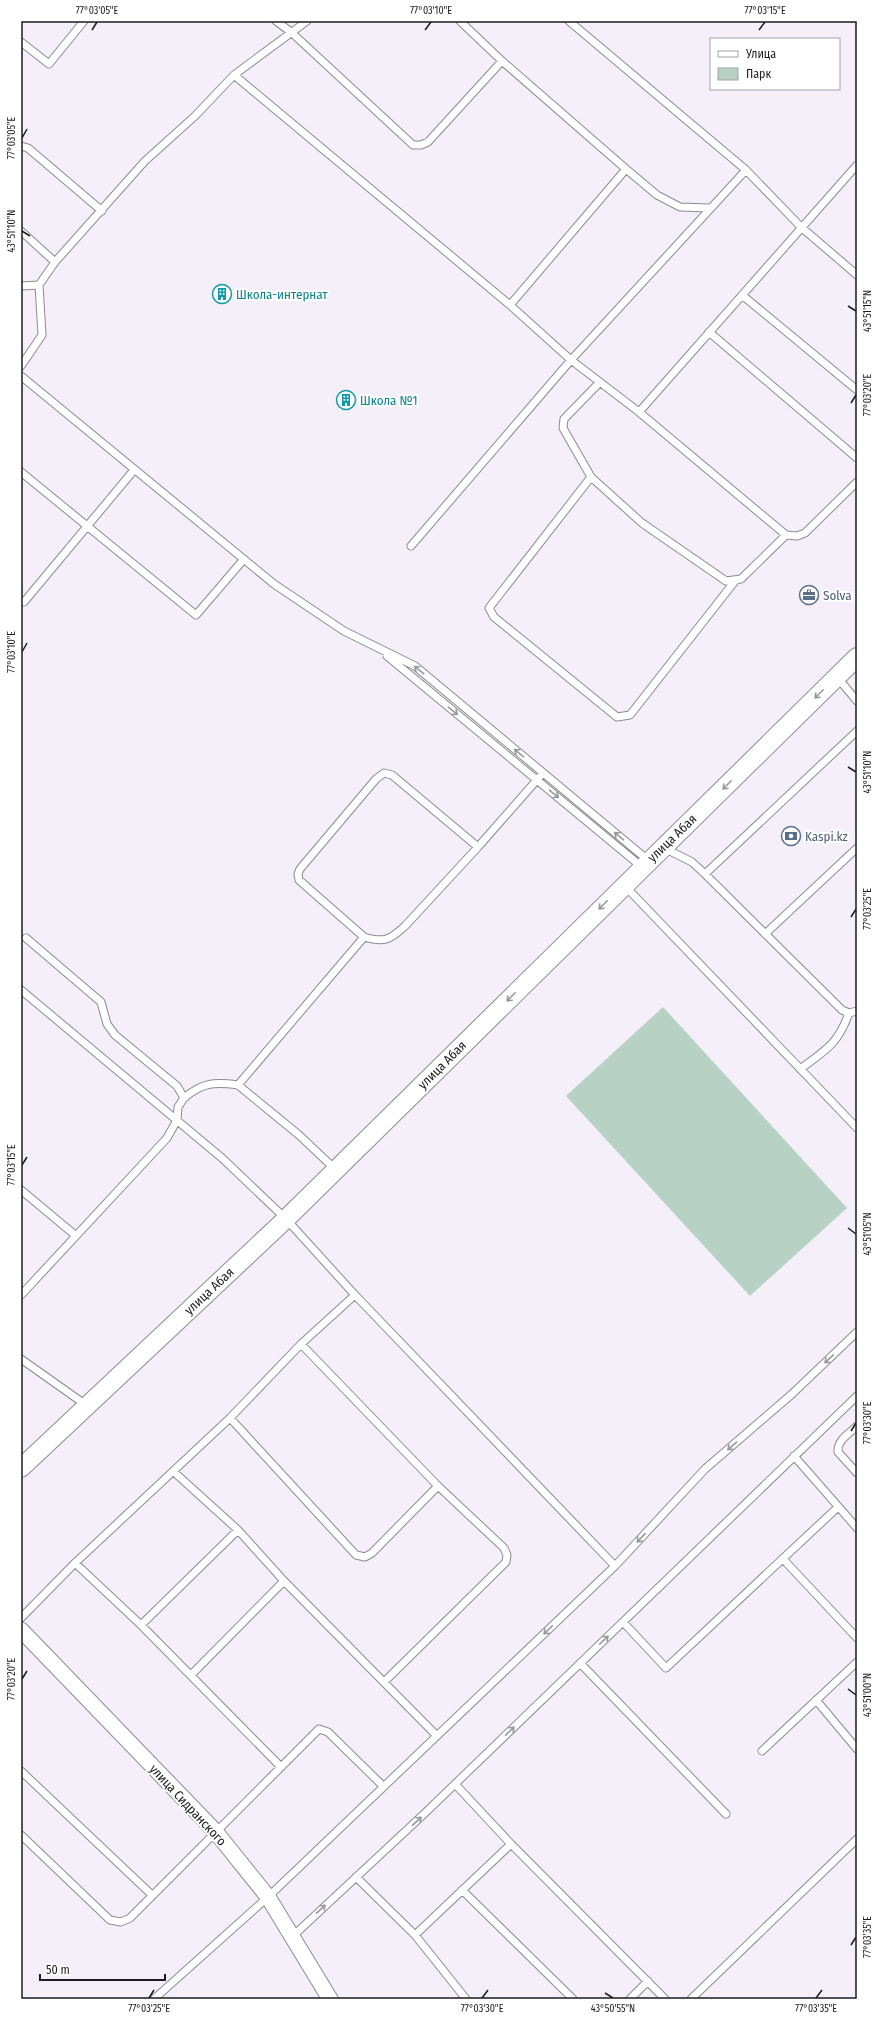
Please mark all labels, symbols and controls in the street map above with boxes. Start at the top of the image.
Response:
text: 77°03'05"E [76,5,119,17]
text: 77°03'10"E [410,5,452,17]
text: 77°03'15"E [744,5,786,17]
legend [710,38,840,90]
text: Улица [745,47,776,61]
text: Парк [746,67,772,81]
text: 77°03'05"E [6,116,18,159]
text: 43°51'10"N [6,210,18,252]
building icon: Школа-интернат [211,283,233,305]
place label: Школа-интернат [236,287,328,302]
text: 43°51'15"N [862,290,874,332]
text: 77°03'20"E [862,373,874,416]
building icon: Школа №1 [335,389,357,411]
place label: Школа №1 [360,393,418,408]
office icon: Solva [798,584,820,606]
place label: Solva [823,588,852,603]
text: 77°03'10"E [6,631,18,673]
one-way arrow [413,665,424,674]
one-way arrow [814,689,824,699]
one-way arrow [448,707,458,716]
one-way arrow [513,748,524,757]
text: 43°51'10"N [862,751,874,793]
one-way arrow [722,780,732,790]
one-way arrow [548,789,559,798]
street label: улица Абая [645,811,699,865]
bank icon: Kaspi.kz [780,825,802,847]
place label: Kaspi.kz [805,829,848,844]
one-way arrow [613,831,624,840]
text: 77°03'25"E [862,888,874,930]
one-way arrow [598,900,608,910]
one-way arrow [506,992,516,1001]
street label: улица Абая [415,1038,469,1092]
text: 77°03'15"E [6,1144,18,1186]
text: 43°51'05"N [862,1212,874,1256]
street label: улица Абая [181,1264,237,1318]
one-way arrow [824,1354,834,1364]
text: 77°03'30"E [862,1401,874,1444]
one-way arrow [727,1441,737,1451]
one-way arrow [637,1533,646,1543]
one-way arrow [543,1625,553,1634]
one-way arrow [599,1635,609,1645]
text: 77°03'20"E [6,1657,18,1700]
text: 43°51'00"N [862,1673,874,1717]
one-way arrow [505,1726,515,1736]
street label: улица Сидранского [147,1761,230,1849]
one-way arrow [412,1816,422,1826]
one-way arrow [316,1904,326,1914]
text: 77°03'35"E [862,1916,874,1958]
scale bar [40,1956,165,1982]
text: 50 m [46,1963,70,1977]
text: 77°03'25"E [128,2003,170,2015]
text: 77°03'30"E [461,2003,504,2015]
text: 43°50'55"N [591,2003,635,2015]
text: 77°03'35"E [795,2003,837,2015]

